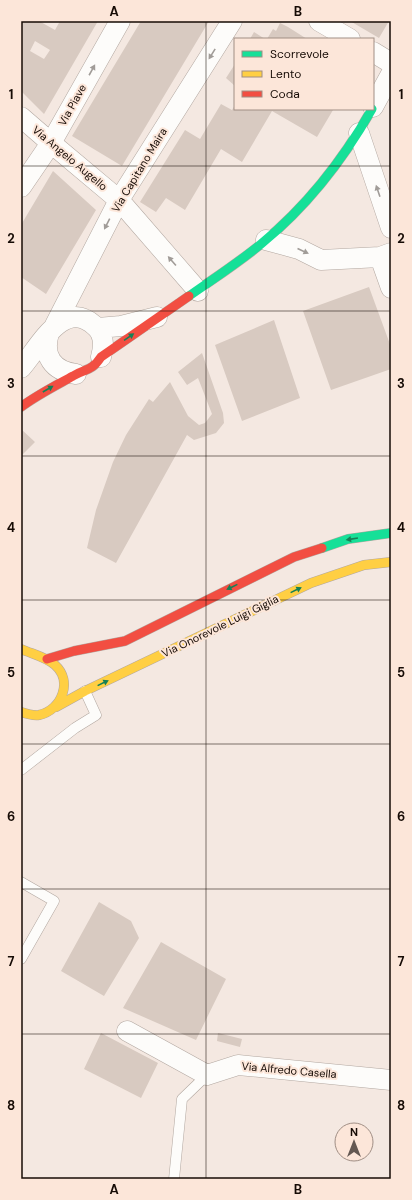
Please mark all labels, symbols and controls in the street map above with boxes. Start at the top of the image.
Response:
text: A [109,3,119,20]
text: B [294,3,302,20]
legend [234,38,374,110]
text: Scorrevole [270,46,329,62]
one-way arrow [208,48,215,60]
one-way arrow [89,64,96,76]
text: Lento [270,66,301,82]
street label: Via Piave [55,82,89,128]
text: 1 [9,86,13,103]
text: Coda [270,86,300,102]
text: 1 [399,86,403,103]
street label: Via Angelo Augello [30,123,110,193]
street label: Via Capitano Maira [108,125,170,215]
one-way arrow [375,185,381,197]
one-way arrow [103,218,110,230]
text: 2 [7,230,15,247]
text: 2 [397,230,405,247]
one-way arrow [298,248,309,254]
one-way arrow [168,256,177,266]
one-way arrow [124,333,135,341]
text: 3 [7,375,15,392]
text: 3 [397,375,405,392]
one-way arrow [42,386,54,393]
text: 4 [7,519,15,536]
text: 4 [397,519,405,536]
one-way arrow [346,536,358,542]
one-way arrow [227,584,238,590]
one-way arrow [290,587,301,593]
street label: Via Onorevole Luigi Giglia [159,592,281,660]
text: 5 [7,664,15,681]
text: 5 [397,664,405,681]
one-way arrow [97,679,108,686]
text: 6 [7,808,15,825]
text: 6 [397,808,405,825]
text: 7 [8,953,15,970]
text: 7 [398,953,405,970]
street label: Via Alfredo Casella [241,1059,337,1081]
text: 8 [7,1097,15,1114]
text: 8 [397,1097,405,1114]
north arrow [334,1122,374,1162]
text: N [350,1125,358,1139]
text: A [109,1181,119,1198]
text: B [294,1181,302,1198]

